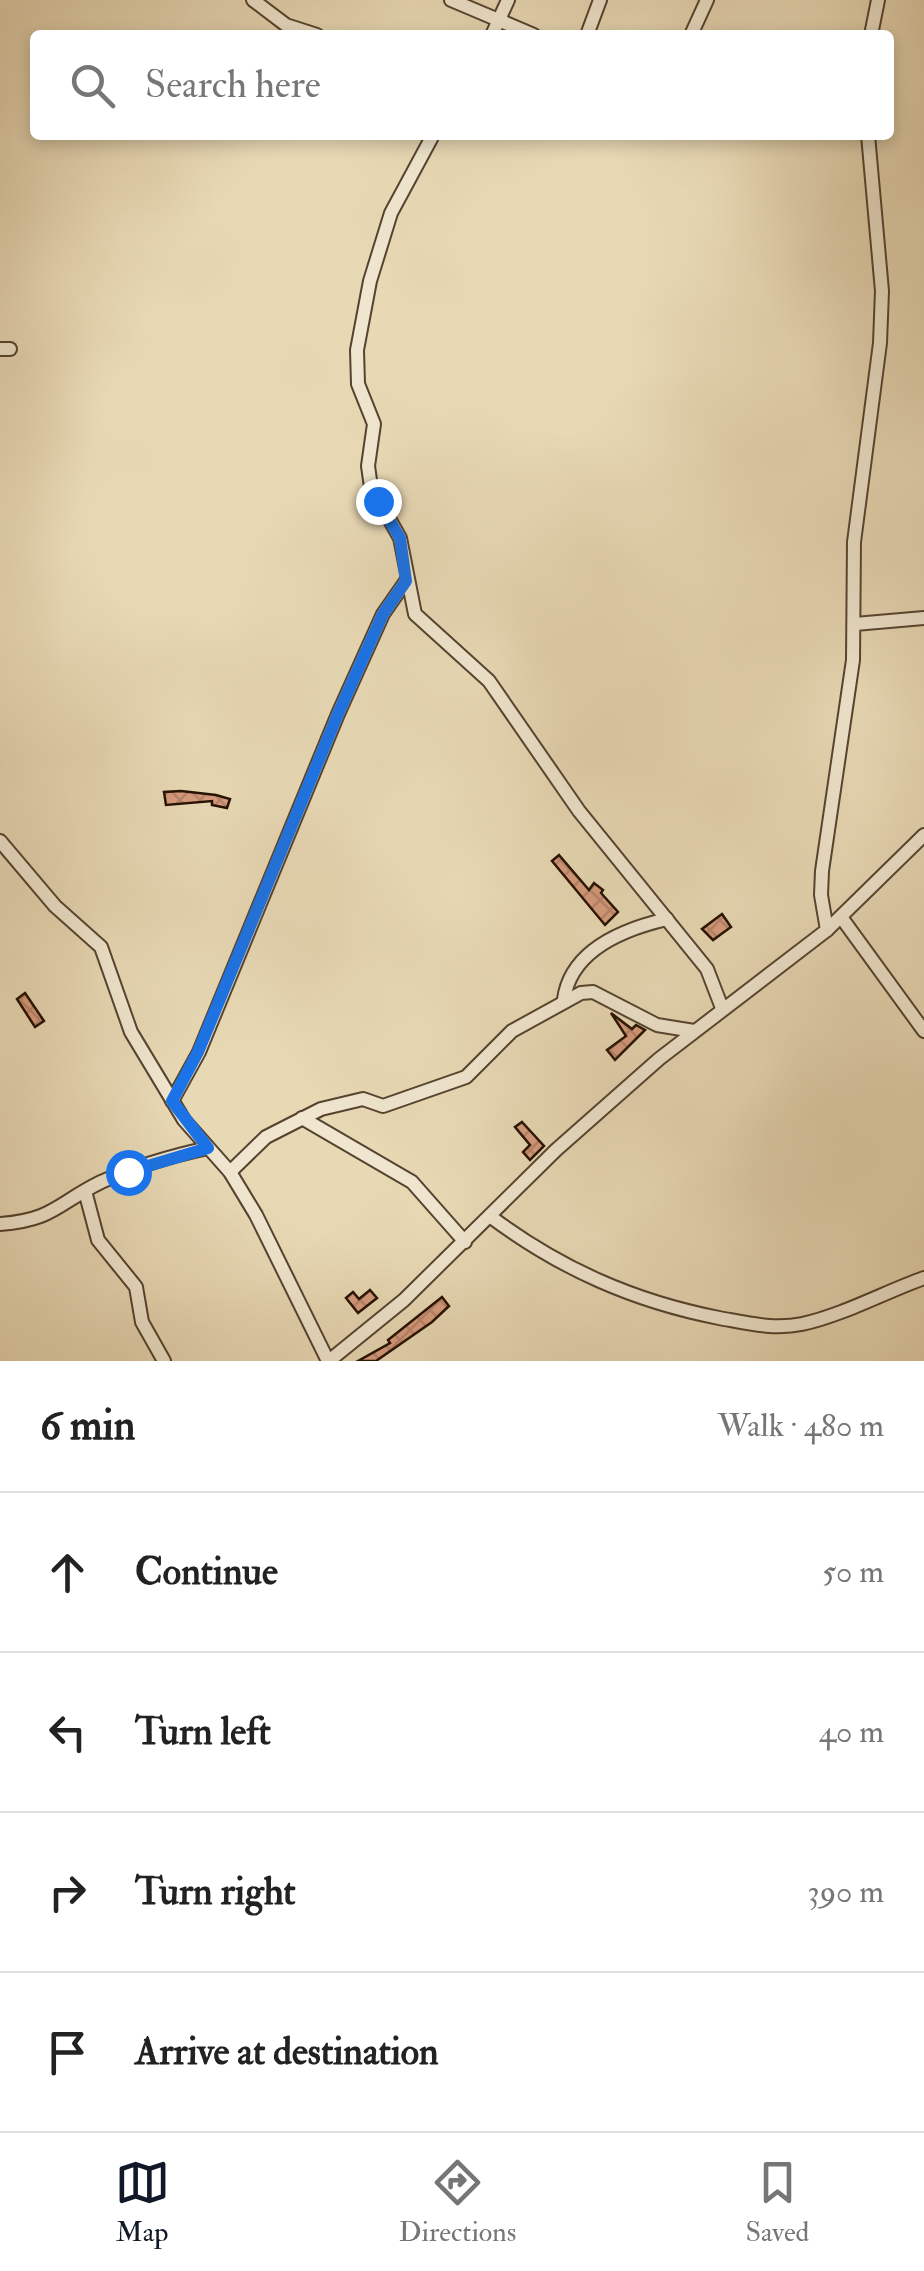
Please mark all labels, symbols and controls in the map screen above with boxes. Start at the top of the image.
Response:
search box [30,30,894,140]
icon: search [65,58,120,113]
text: Search here [145,61,321,109]
route end [356,479,402,525]
route start [106,1150,152,1196]
text: 6 min [40,1400,135,1452]
text: Walk · 480 m [718,1406,884,1446]
icon: ahead [40,1545,95,1600]
text: Continue [135,1548,278,1596]
text: 50 m [822,1552,884,1592]
icon: left [40,1705,95,1760]
text: Turn left [135,1708,271,1756]
text: 40 m [819,1712,884,1752]
icon: right [40,1865,95,1920]
text: Turn right [135,1868,296,1916]
text: 390 m [807,1872,884,1912]
icon: arrive [40,2025,95,2080]
text: Arrive at destination [135,2028,439,2076]
tab: Map [115,2155,170,2250]
tab: Directions [399,2155,516,2250]
tab: Saved [745,2155,809,2250]

